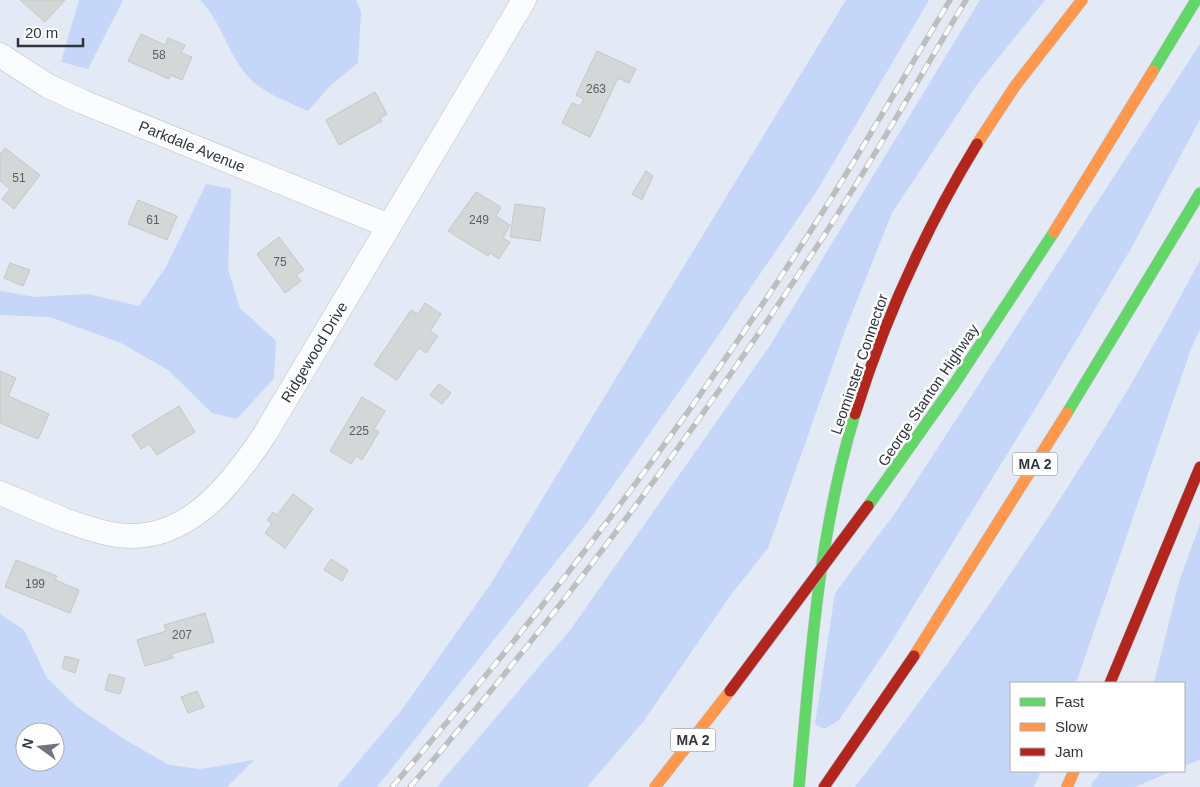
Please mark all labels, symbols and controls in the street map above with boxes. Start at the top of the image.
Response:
scale bar [18,15,82,47]
text: 20 m [25,24,58,41]
house number: 58 [152,48,166,62]
house number: 263 [586,82,606,96]
street label: Parkdale Avenue [136,117,248,175]
house number: 51 [12,171,26,185]
house number: 61 [146,213,160,227]
house number: 249 [469,213,489,227]
house number: 75 [273,255,287,269]
street label: Leominster Connector [827,291,891,437]
street label: Ridgewood Drive [277,299,351,405]
street label: George Stanton Highway [874,320,982,469]
house number: 225 [349,424,369,438]
road number: MA 2 [1012,452,1058,476]
house number: 199 [25,577,45,591]
house number: 207 [172,628,192,642]
legend [1010,682,1185,772]
text: Fast [1055,693,1085,710]
text: Slow [1055,718,1088,735]
north arrow [15,722,65,772]
road number: MA 2 [670,728,716,752]
text: N [18,737,36,751]
text: Jam [1055,743,1083,760]

